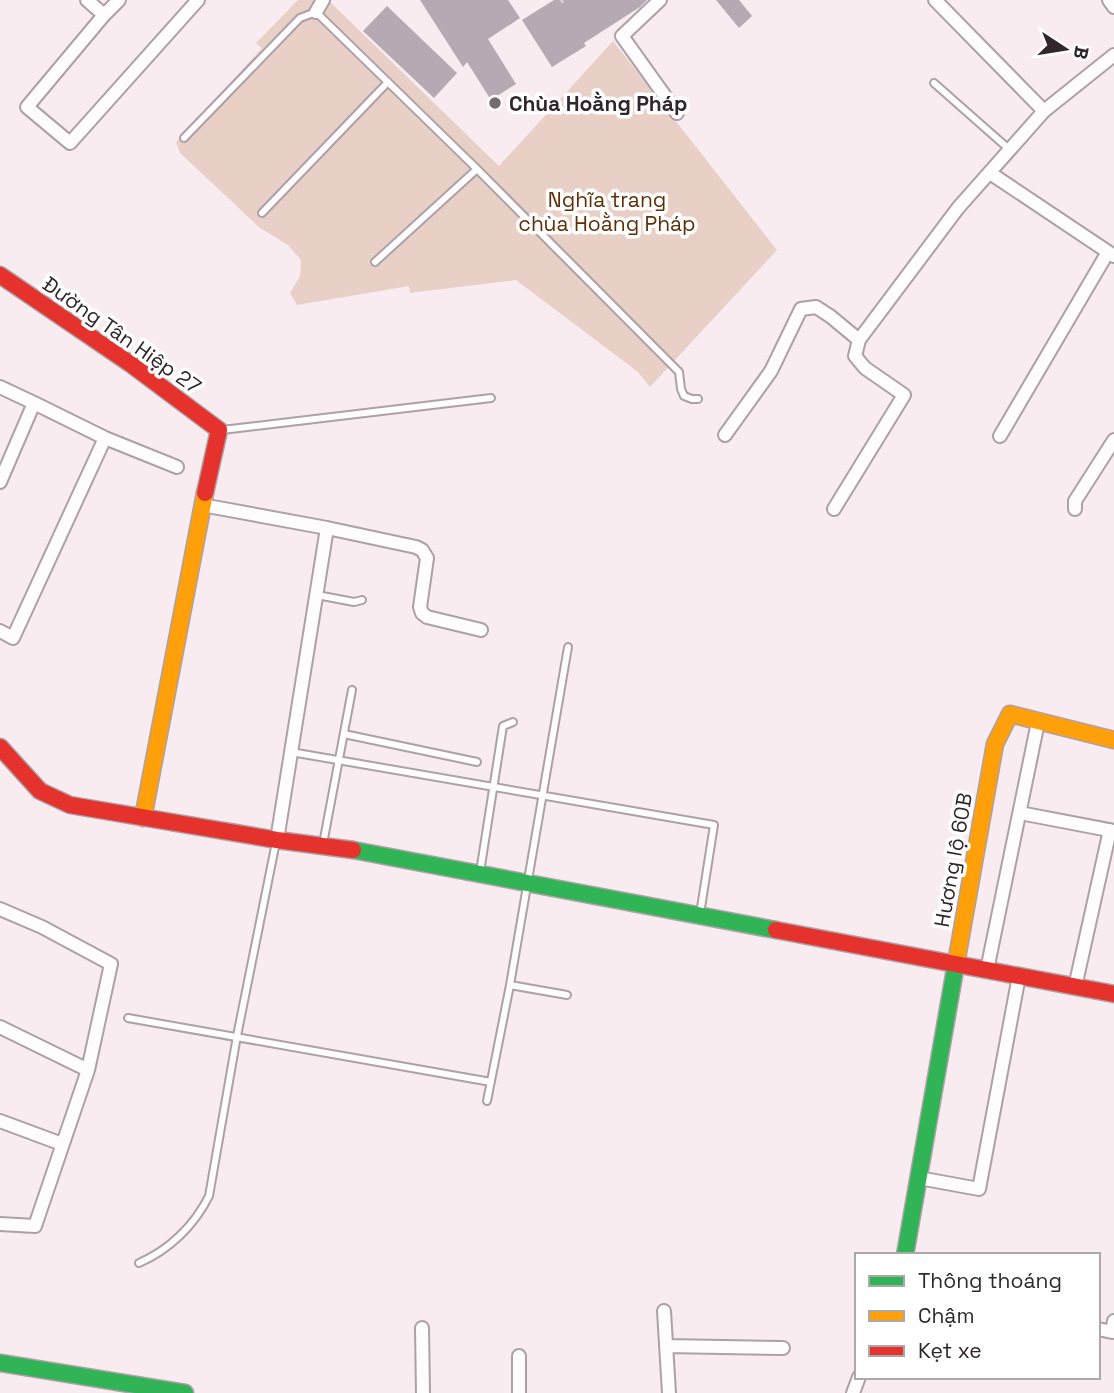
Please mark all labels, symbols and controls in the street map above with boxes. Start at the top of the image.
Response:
north arrow [1030,14,1100,84]
text: B [1068,44,1095,61]
place label: Chùa Hoằng Pháp [509,90,687,117]
marker: Chùa Hoằng Pháp [487,95,503,111]
park label: Nghĩa trang chùa Hoằng Pháp [518,186,696,237]
street label: Đường Tân Hiệp 27 [38,270,207,400]
street label: Hương lộ 60B [928,791,978,929]
legend [855,1253,1100,1379]
text: Thông thoáng [918,1267,1062,1294]
text: Chậm [918,1302,975,1329]
text: Kẹt xe [918,1337,982,1364]

